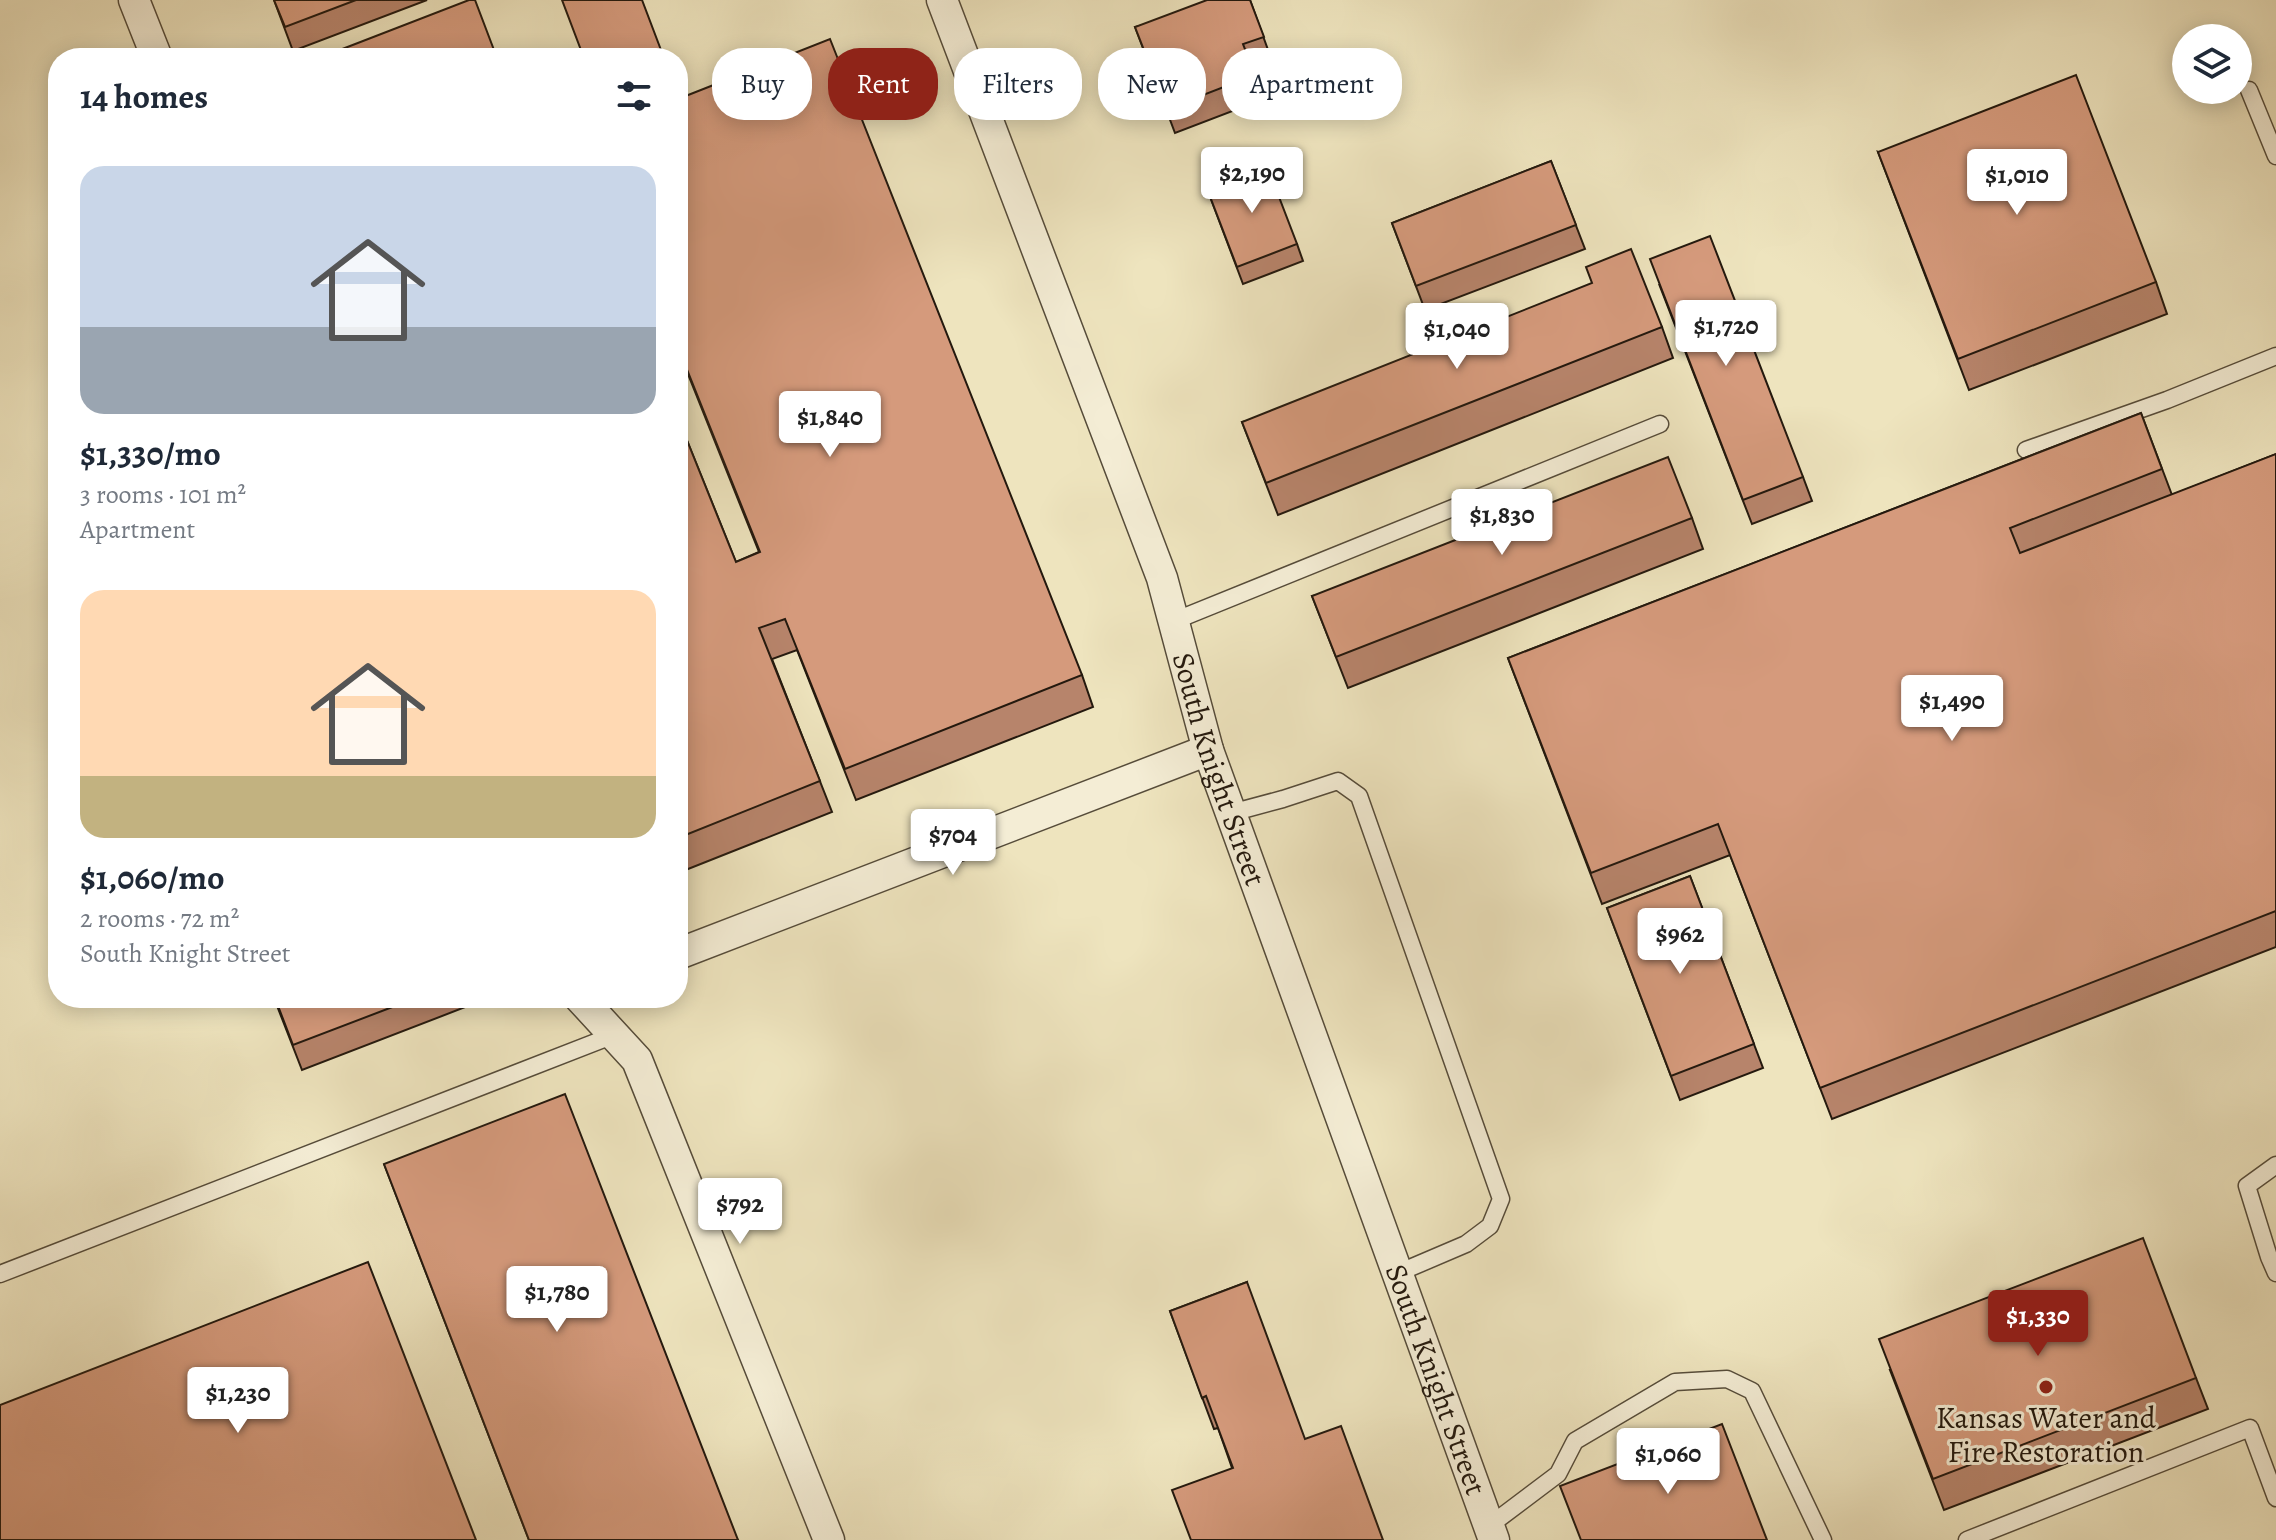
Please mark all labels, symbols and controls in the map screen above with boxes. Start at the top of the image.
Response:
map controls [2172,24,2252,104]
button: layers [2172,24,2252,104]
chip: Buy [712,48,812,120]
chip: Rent [828,48,938,120]
chip: Filters [954,48,1082,120]
chip: New [1098,48,1206,120]
chip: Apartment [1222,48,1402,120]
text: 14 homes [80,73,208,120]
icon: filters [612,74,656,118]
pin: $2,190 [1187,147,1317,215]
pin: $1,010 [1952,149,2082,217]
text: $2,190 [1219,155,1285,190]
text: $1,010 [1985,157,2049,192]
icon: home [296,218,440,362]
pin: $1,720 [1661,300,1791,368]
pin: $1,040 [1392,303,1522,371]
text: $1,720 [1693,308,1759,343]
text: $1,040 [1424,311,1490,346]
pin: $1,840 [765,391,895,459]
text: $1,840 [797,399,863,434]
text: $1,330/mo [80,430,221,477]
text: 3 rooms · 101 m² [80,477,246,512]
pin: $1,830 [1437,489,1567,557]
text: $1,830 [1469,497,1535,532]
text: Apartment [80,512,195,547]
icon: home [296,642,440,786]
street label: South Knight Street [1163,648,1276,891]
pin: $1,490 [1887,675,2017,743]
text: $1,490 [1919,683,1985,718]
pin: $704 [906,809,1000,877]
text: $704 [929,817,977,852]
text: $1,060/mo [80,854,224,901]
text: 2 rooms · 72 m² [80,901,239,936]
pin: $962 [1633,908,1727,976]
text: $962 [1656,916,1704,951]
text: South Knight Street [80,936,290,971]
pin: $792 [693,1178,787,1246]
text: $792 [716,1186,764,1221]
street label: South Knight Street [1376,1259,1496,1501]
pin: $1,780 [492,1266,622,1334]
text: $1,780 [524,1274,590,1309]
pin: $1,330 [1973,1290,2103,1358]
text: $1,330 [2006,1298,2070,1333]
pin: $1,230 [173,1367,303,1435]
text: $1,230 [205,1375,271,1410]
marker: Kansas Water and Fire Restoration [2037,1378,2055,1396]
place label: Kansas Water and Fire Restoration [1936,1398,2157,1472]
pin: $1,060 [1603,1428,1733,1496]
text: $1,060 [1635,1436,1701,1471]

